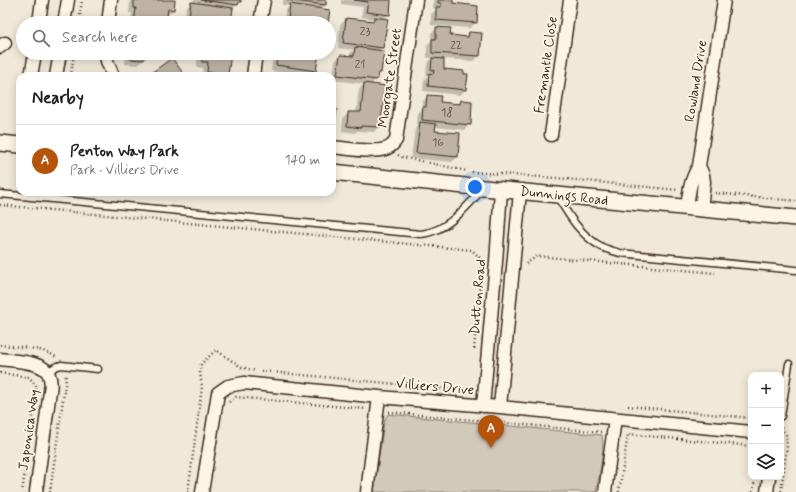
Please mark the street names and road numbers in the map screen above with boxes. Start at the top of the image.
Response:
street label: Fremantle Close [530,15,562,115]
street label: Moorgate Street [374,27,407,129]
street label: Rowland Drive [681,39,711,123]
street label: Dunnings Road [519,182,609,212]
street label: Dutton Road [466,258,490,336]
street label: Villiers Drive [395,375,475,399]
street label: Japonica Way [14,388,44,472]

